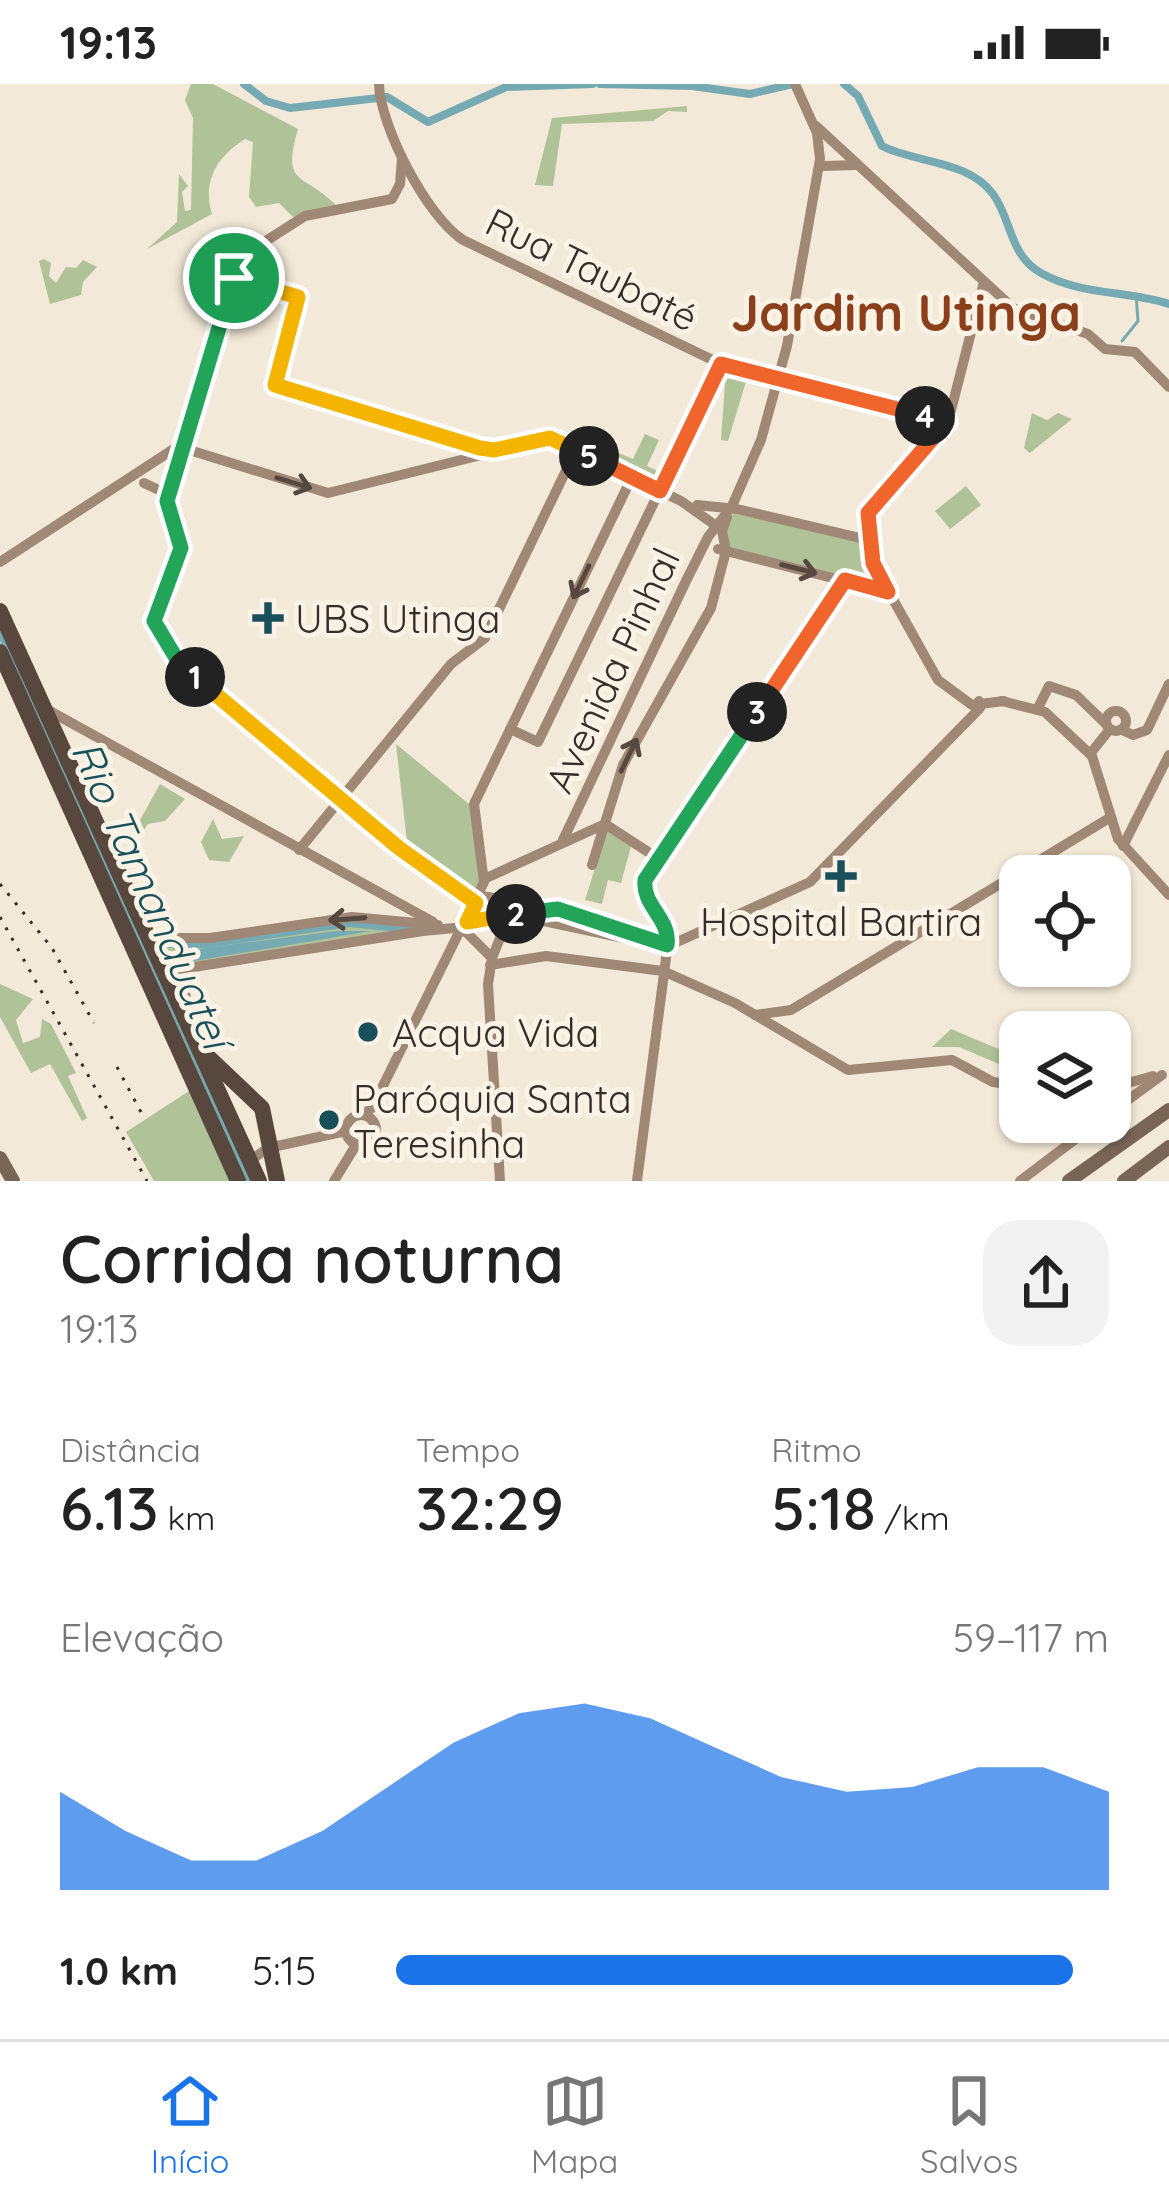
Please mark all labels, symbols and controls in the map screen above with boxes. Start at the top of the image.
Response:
text: 19:13 [60,14,157,70]
street label: Rua Taubaté [478,197,706,341]
pin [183,227,285,329]
icon: arrive [201,245,267,311]
district label: Jardim Utinga [731,280,1081,344]
pin: 4 [895,386,955,446]
text: 4 [915,395,935,436]
pin: 5 [559,426,619,486]
text: 5 [579,435,599,476]
one-way arrow [274,473,312,495]
street label: Avenida Pinhal [534,540,690,800]
one-way arrow [779,559,817,581]
one-way arrow [569,563,591,599]
place label: UBS Utinga [295,594,500,643]
marker: UBS Utinga [252,602,284,634]
pin: 1 [165,647,225,707]
text: 1 [189,656,201,697]
pin: 3 [727,682,787,742]
text: 3 [748,691,766,732]
water label: Rio Tamanduateí [61,732,247,1063]
one-way arrow [619,738,641,774]
map controls [999,855,1131,1143]
button: locate [999,855,1131,987]
marker: Hospital Bartira [825,860,857,892]
pin: 2 [486,884,546,944]
text: 2 [507,893,525,934]
place label: Hospital Bartira [700,897,982,946]
one-way arrow [328,907,367,930]
place label: Acqua Vida [392,1008,599,1057]
button: layers [999,1011,1131,1143]
marker: Acqua Vida [355,1019,381,1045]
place label: Paróquia Santa Teresinha [353,1074,632,1168]
marker: Paróquia Santa Teresinha [316,1107,342,1133]
text: Corrida noturna [60,1217,564,1300]
button: share [983,1220,1109,1346]
text: 19:13 [60,1304,138,1353]
text: Distância [60,1429,201,1470]
text: Tempo [416,1429,520,1470]
text: Ritmo [771,1429,862,1470]
text: 6.13 [60,1470,159,1545]
text: 32:29 [416,1470,564,1545]
text: 5:18 [771,1470,876,1545]
text: km [159,1497,215,1538]
text: /km [876,1497,950,1538]
text: Elevação [60,1613,224,1662]
text: 59–117 m [953,1613,1109,1662]
text: 1.0 km [60,1946,178,1995]
text: 5:15 [252,1946,316,1995]
tab: Início [151,2068,229,2181]
tab: Mapa [531,2068,618,2181]
tab: Salvos [920,2068,1018,2181]

